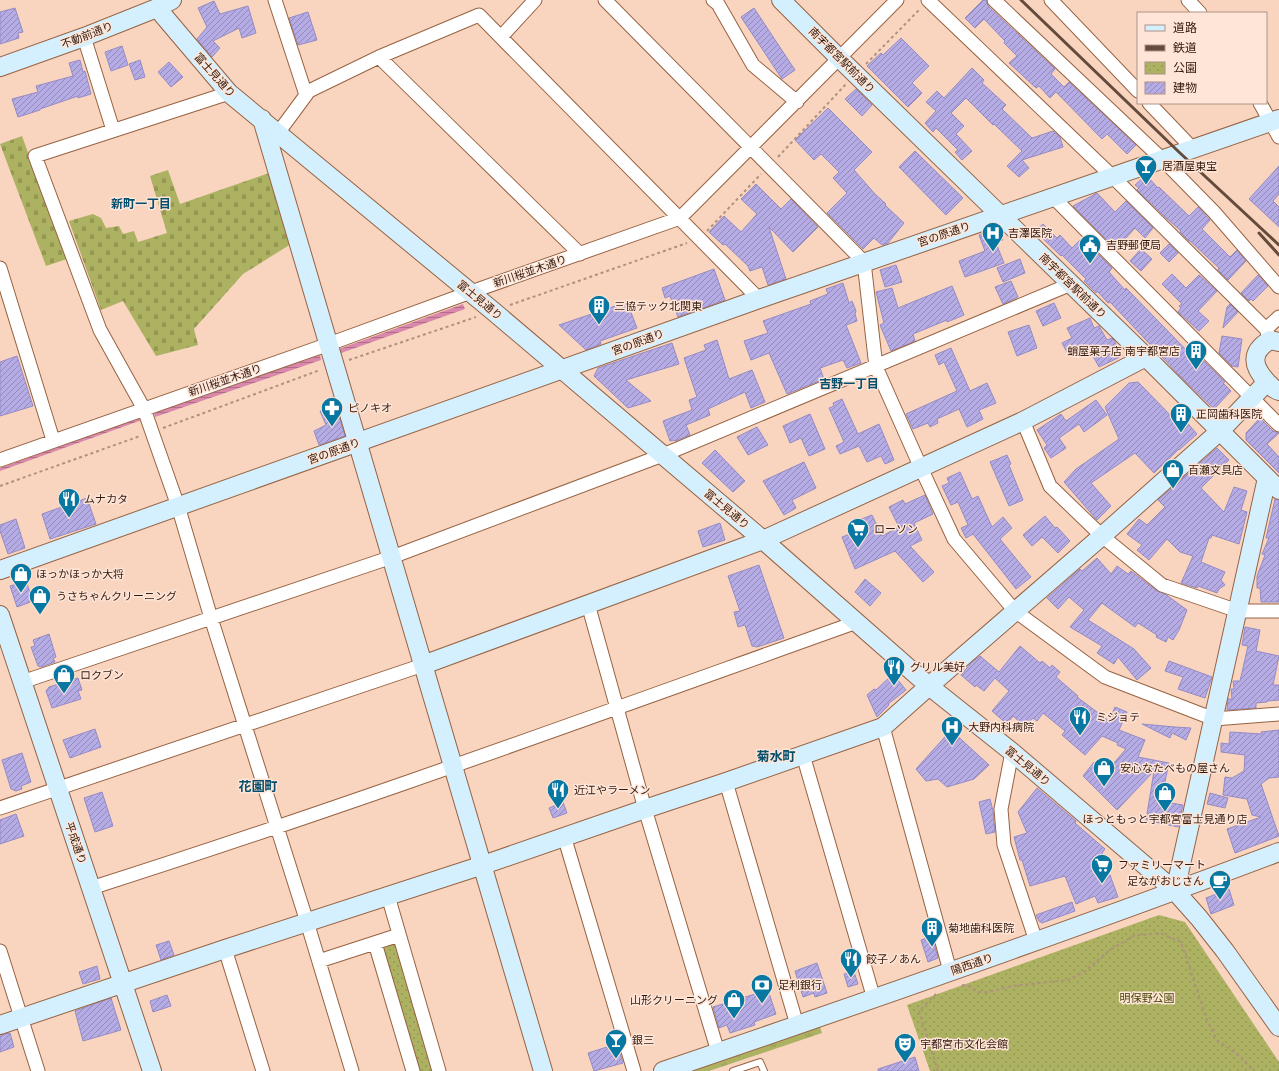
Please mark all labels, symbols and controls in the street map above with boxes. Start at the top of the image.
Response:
legend [1137,12,1267,104]
street label: 不動前通り [59,19,115,51]
text: 道路 [1173,20,1197,35]
street label: 南宇都宮駅前通り [806,24,878,96]
text: 鉄道 [1173,40,1197,55]
street label: 富士見通り [191,50,239,100]
text: 公園 [1173,60,1197,75]
text: 建物 [1173,80,1197,95]
bar icon: 居酒屋東宝 [1133,153,1159,186]
place label: 居酒屋東宝 [1162,159,1217,173]
district label: 新町一丁目 [111,196,171,211]
street label: 宮の原通り [916,218,972,250]
hospital icon: 吉澤医院 [980,220,1006,253]
place label: 吉澤医院 [1008,226,1052,240]
public building icon: 吉野郵便局 [1077,232,1103,265]
place label: 吉野郵便局 [1106,238,1161,252]
street label: 南宇都宮駅前通り [1036,250,1110,322]
street label: 新川桜並木通り [491,252,569,290]
street label: 富士見通り [454,277,506,323]
building icon: 三協テック北関東 [586,293,612,326]
place label: 三協テック北関東 [614,299,702,313]
street label: 宮の原通り [610,326,666,358]
building icon: 蛸屋菓子店 南宇都宮店 [1183,338,1209,371]
place label: 蛸屋菓子店 南宇都宮店 [1067,344,1180,358]
street label: 新川桜並木通り [186,361,264,399]
district label: 吉野一丁目 [819,376,879,391]
pharmacy icon: ピノキオ [319,395,345,428]
place label: ピノキオ [348,401,392,415]
building icon: 正岡歯科医院 [1168,401,1194,434]
place label: 正岡歯科医院 [1196,407,1262,421]
street label: 宮の原通り [306,435,362,467]
shop icon: 百瀬文具店 [1160,457,1186,490]
place label: 百瀬文具店 [1188,463,1243,477]
restaurant icon: ムナカタ [56,486,82,519]
street label: 富士見通り [701,486,753,532]
place label: ムナカタ [84,492,128,506]
supermarket icon: ローソン [845,516,871,549]
place label: ローソン [874,522,918,536]
shop icon: ほっかほっか大将 [8,561,34,594]
place label: ほっかほっか大将 [36,567,124,581]
shop icon: うさちゃんクリーニング [27,583,53,616]
place label: うさちゃんクリーニング [56,589,177,603]
restaurant icon: グリル美好 [881,654,907,687]
place label: グリル美好 [910,660,965,674]
shop icon: ロクブン [51,662,77,695]
place label: ロクブン [80,668,124,682]
restaurant icon: ミジョテ [1067,704,1093,737]
place label: ミジョテ [1096,710,1140,724]
hospital icon: 大野内科病院 [939,714,965,747]
place label: 大野内科病院 [968,720,1034,734]
street label: 富士見通り [1002,743,1054,789]
district label: 菊水町 [756,748,796,764]
shop icon: 安心なたべもの屋さん [1091,755,1117,788]
place label: 安心なたべもの屋さん [1120,761,1230,775]
restaurant icon: 近江やラーメン [545,777,571,810]
district label: 花園町 [238,778,278,794]
shop icon: ほっともっと宇都宮富士見通り店 [1152,780,1178,813]
place label: 近江やラーメン [574,783,651,797]
place label: ほっともっと宇都宮富士見通り店 [1083,812,1248,826]
street label: 平成通り [62,820,90,866]
supermarket icon: ファミリーマート [1089,852,1115,885]
place label: ファミリーマート [1118,858,1206,872]
cafe icon: 足ながおじさん [1207,868,1233,901]
place label: 足ながおじさん [1127,874,1204,888]
building icon: 菊地歯科医院 [919,915,945,948]
place label: 菊地歯科医院 [948,921,1014,935]
restaurant icon: 餃子ノあん [838,946,864,979]
street label: 陽西通り [949,950,995,978]
place label: 餃子ノあん [866,952,921,966]
bank icon: 足利銀行 [749,972,775,1005]
place label: 足利銀行 [778,978,822,992]
shop icon: 山形クリーニング [721,987,747,1020]
park label: 明保野公園 [1120,991,1175,1005]
place label: 山形クリーニング [630,993,718,1007]
bar icon: 銀三 [603,1027,629,1060]
theatre icon: 宇都宮市文化会館 [892,1031,918,1064]
place label: 銀三 [632,1033,654,1047]
place label: 宇都宮市文化会館 [920,1037,1008,1051]

